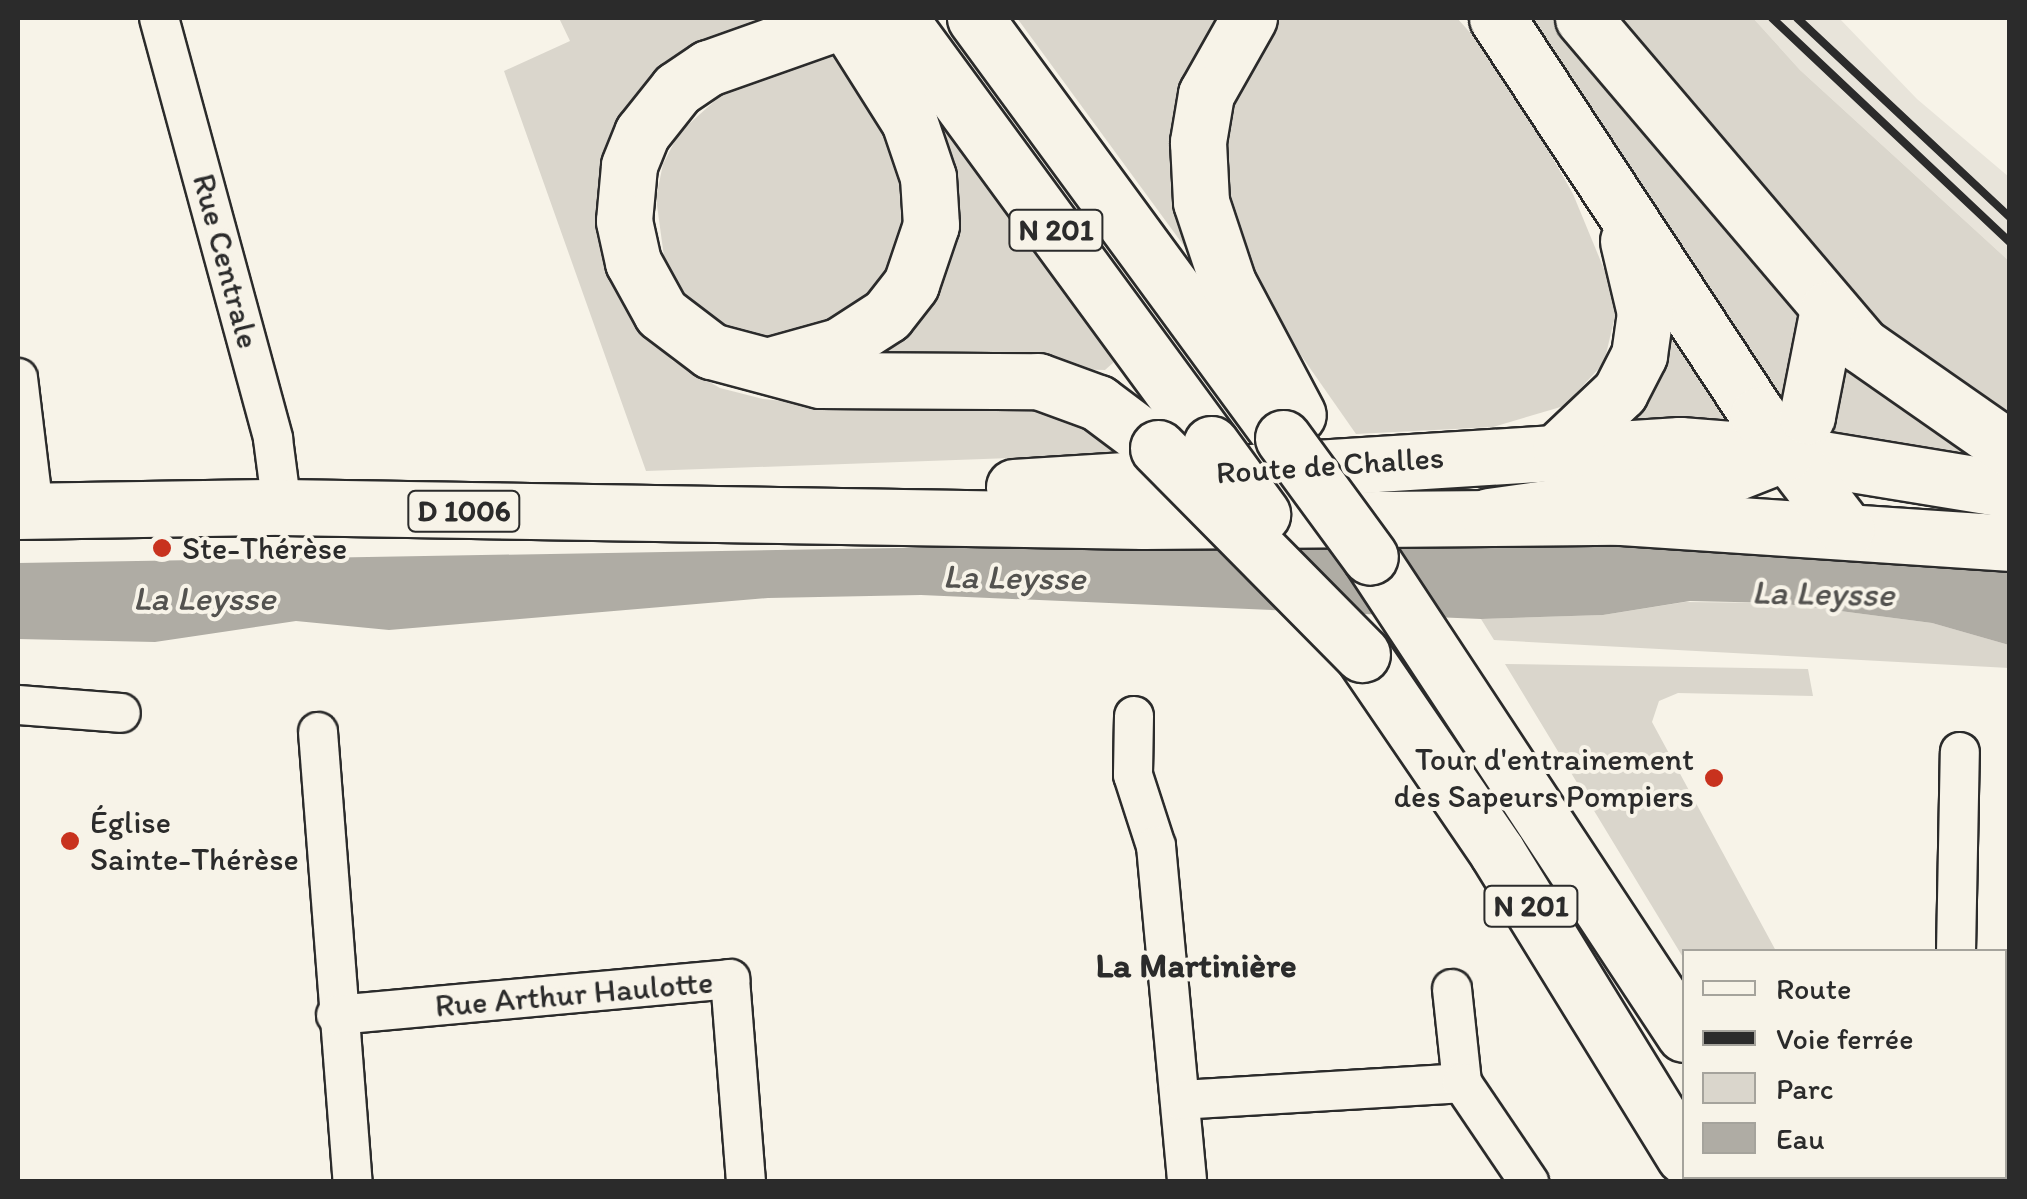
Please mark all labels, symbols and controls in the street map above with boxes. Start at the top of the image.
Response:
street label: Rue Centrale [184,170,268,352]
road number: N 201 [1006,205,1106,255]
street label: Route de Challes [1214,438,1446,492]
road number: D 1006 [406,486,522,536]
place label: Ste-Thérèse [182,529,347,567]
marker: Ste-Thérèse [151,537,173,559]
water label: La Leysse [942,555,1086,599]
water label: La Leysse [1751,571,1895,615]
water label: La Leysse [133,577,275,619]
place label: Tour d'entrainement des Sapeurs Pompiers [1395,741,1694,816]
marker: Tour d'entrainement des Sapeurs Pompiers [1703,767,1725,789]
place label: Église Sainte-Thérèse [90,804,299,879]
marker: Église Sainte-Thérèse [59,830,81,852]
road number: N 201 [1481,881,1581,931]
district label: La Martinière [1095,944,1297,986]
legend [1682,949,2007,1179]
street label: Rue Arthur Haulotte [433,963,715,1025]
text: Route [1776,970,1851,1007]
text: Voie ferrée [1776,1020,1913,1057]
text: Parc [1776,1070,1833,1107]
text: Eau [1776,1120,1825,1157]

